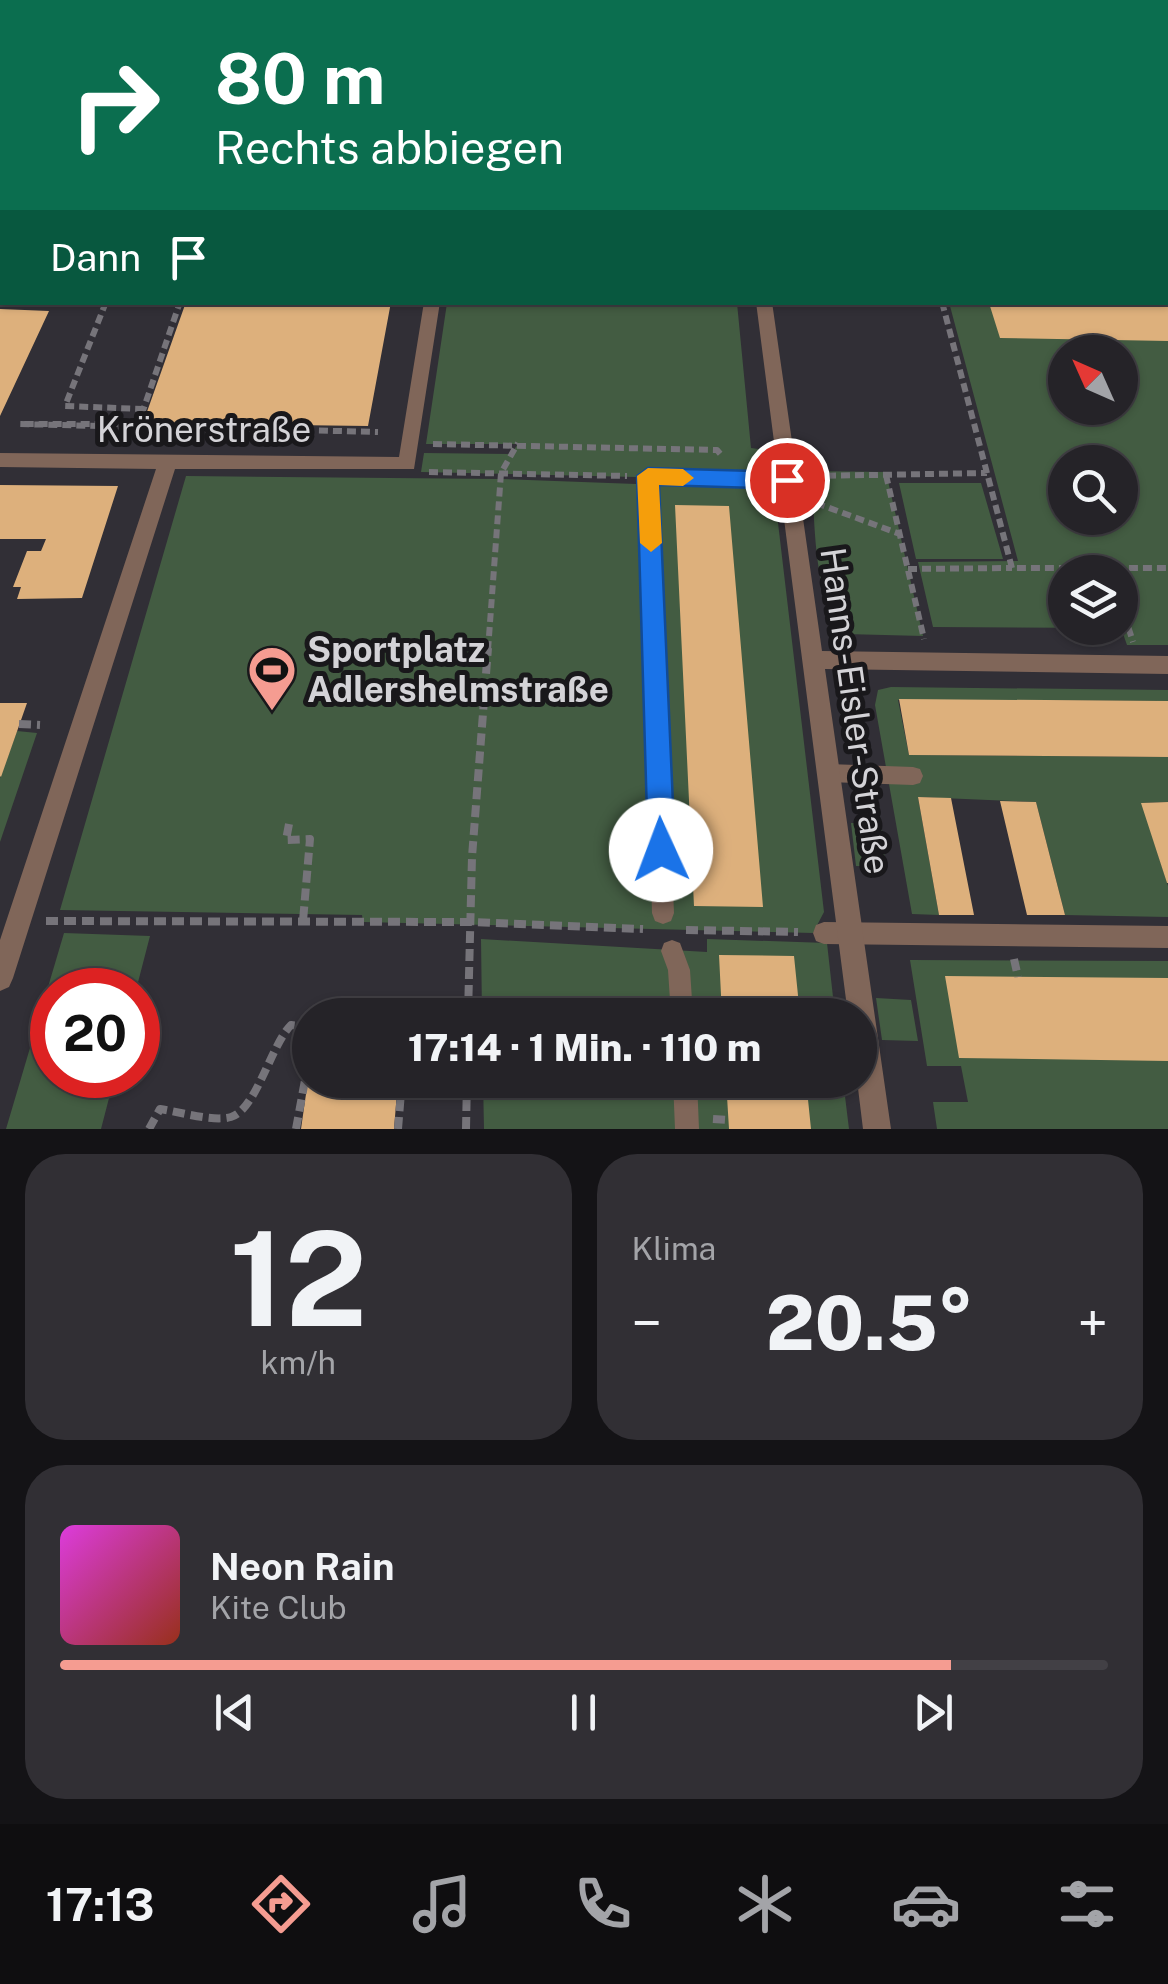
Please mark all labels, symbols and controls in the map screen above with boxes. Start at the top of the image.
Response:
text: 80 m [215,37,385,120]
icon: right [50,40,180,170]
text: Rechts abbiegen [215,121,564,174]
icon: arrive [161,230,216,285]
text: Dann [50,235,141,280]
north arrow [1048,335,1138,425]
map controls [1048,335,1138,645]
street label: Krönerstraße [97,409,311,450]
pin [745,438,830,523]
button: search [1048,445,1138,535]
icon: arrive [760,453,815,508]
street label: Hanns-Eisler-Straße [812,545,899,877]
button: layers [1048,555,1138,645]
place label: Sportplatz Adlershelmstraße [307,629,609,710]
sports icon: Sportplatz Adlershelmstraße [246,644,298,712]
position arrow [609,798,713,902]
speed limit sign: 20 [30,968,160,1098]
text: 17:14 · 1 Min. · 110 m [408,1025,761,1070]
text: 12 [229,1203,367,1355]
text: Klima [632,1230,716,1267]
text: 20.5° [766,1279,974,1367]
text: − [632,1291,662,1355]
text: + [1078,1291,1108,1355]
text: km/h [261,1344,336,1381]
text: Neon Rain [210,1544,394,1589]
text: Kite Club [210,1589,347,1626]
icon: previous [207,1685,262,1740]
icon: pause [556,1685,611,1740]
icon: next [906,1685,961,1740]
icon: directions [246,1869,316,1939]
icon: music [407,1869,477,1939]
icon: phone [568,1869,638,1939]
icon: climate [730,1869,800,1939]
icon: car [891,1869,961,1939]
icon: filters [1052,1869,1122,1939]
text: 17:13 [46,1878,154,1931]

